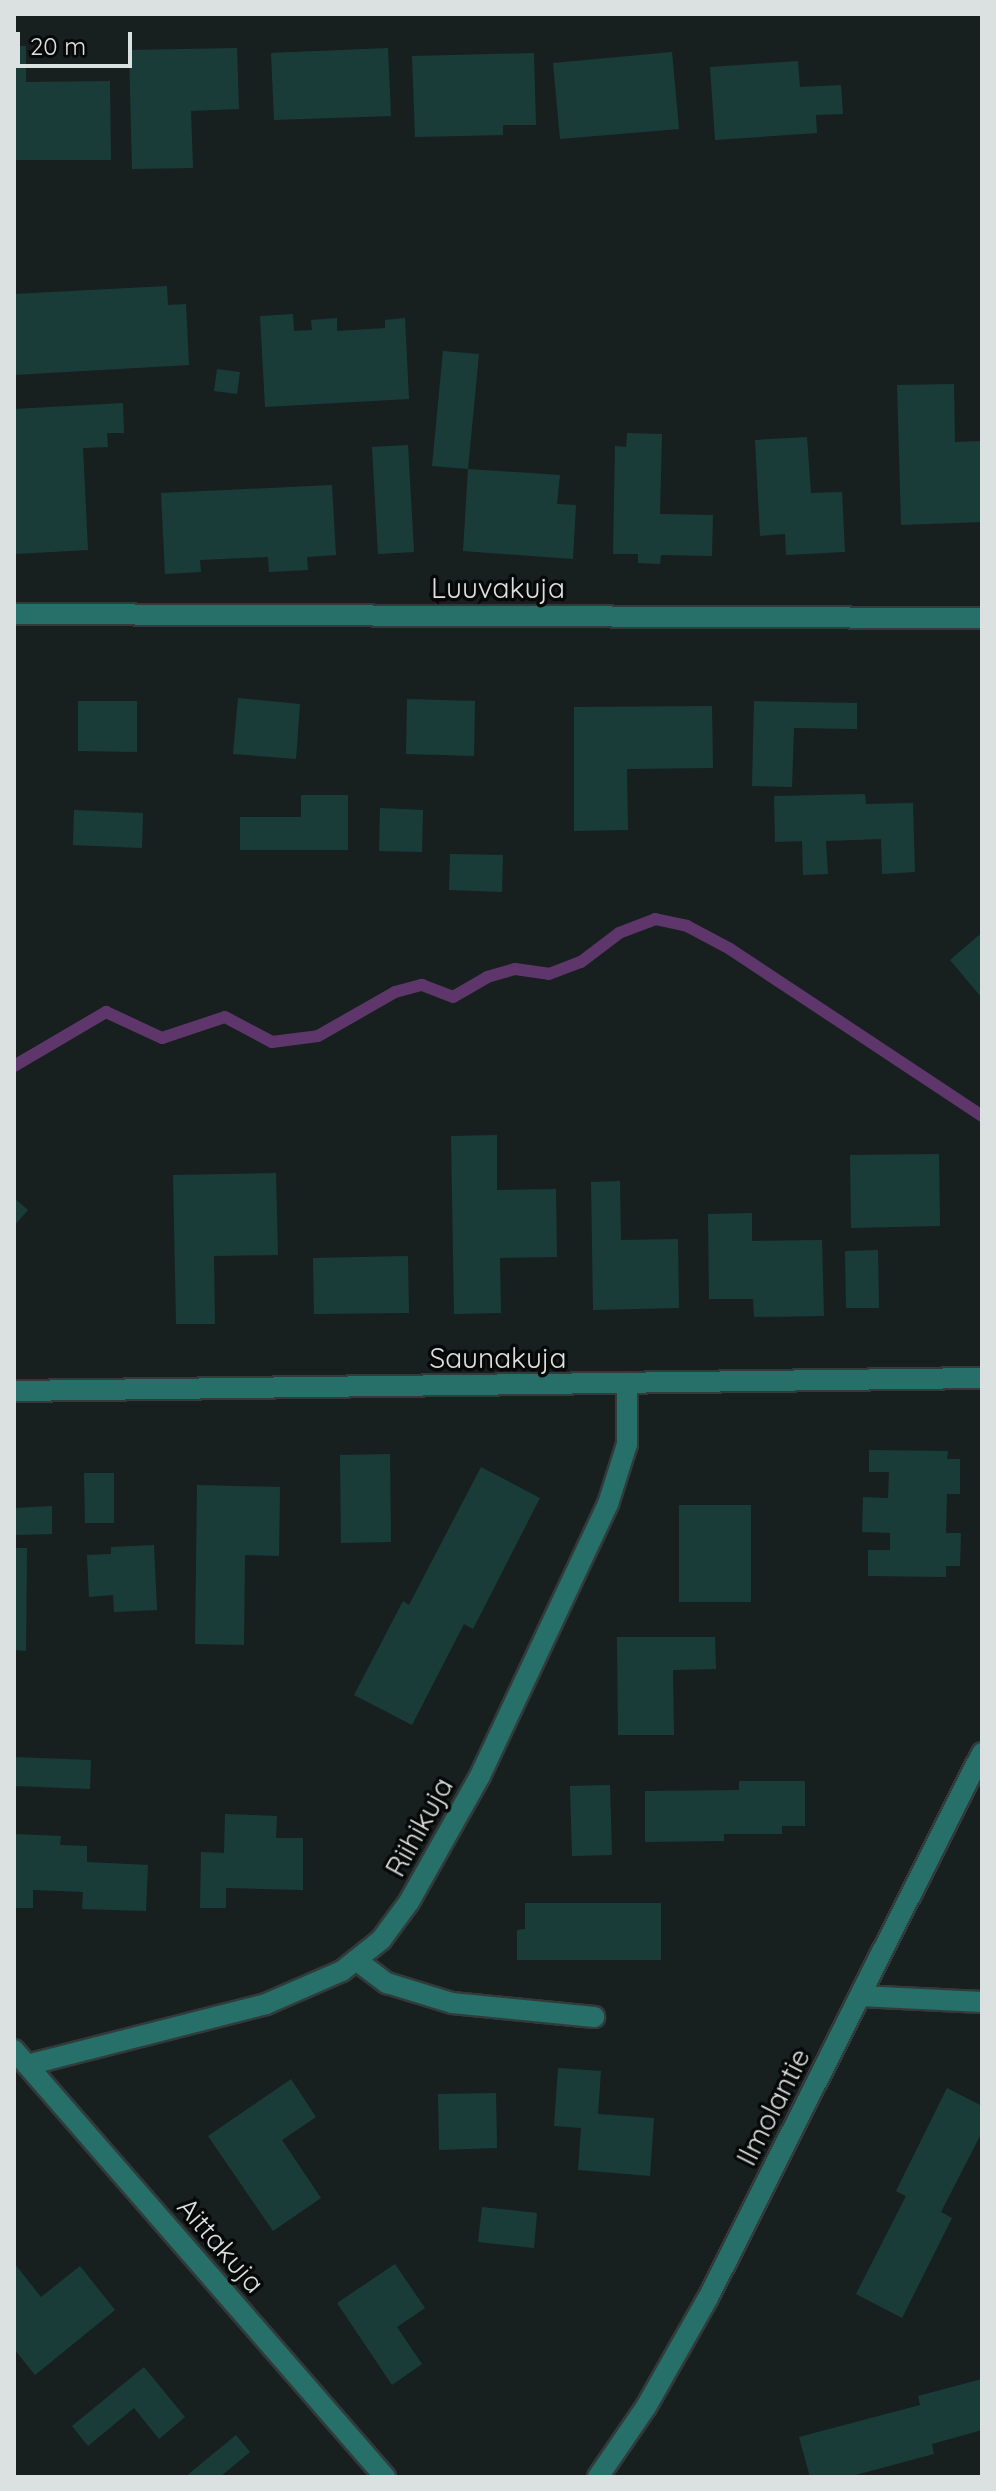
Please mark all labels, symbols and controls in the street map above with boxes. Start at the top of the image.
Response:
scale bar [20,16,136,66]
text: 20 m [30,31,86,61]
street label: Luuvakuja [431,571,565,605]
street label: Saunakuja [430,1341,566,1375]
street label: Riihikuja [378,1772,460,1882]
street label: Ilmolantie [729,2043,817,2171]
street label: Aittakuja [170,2190,272,2300]

